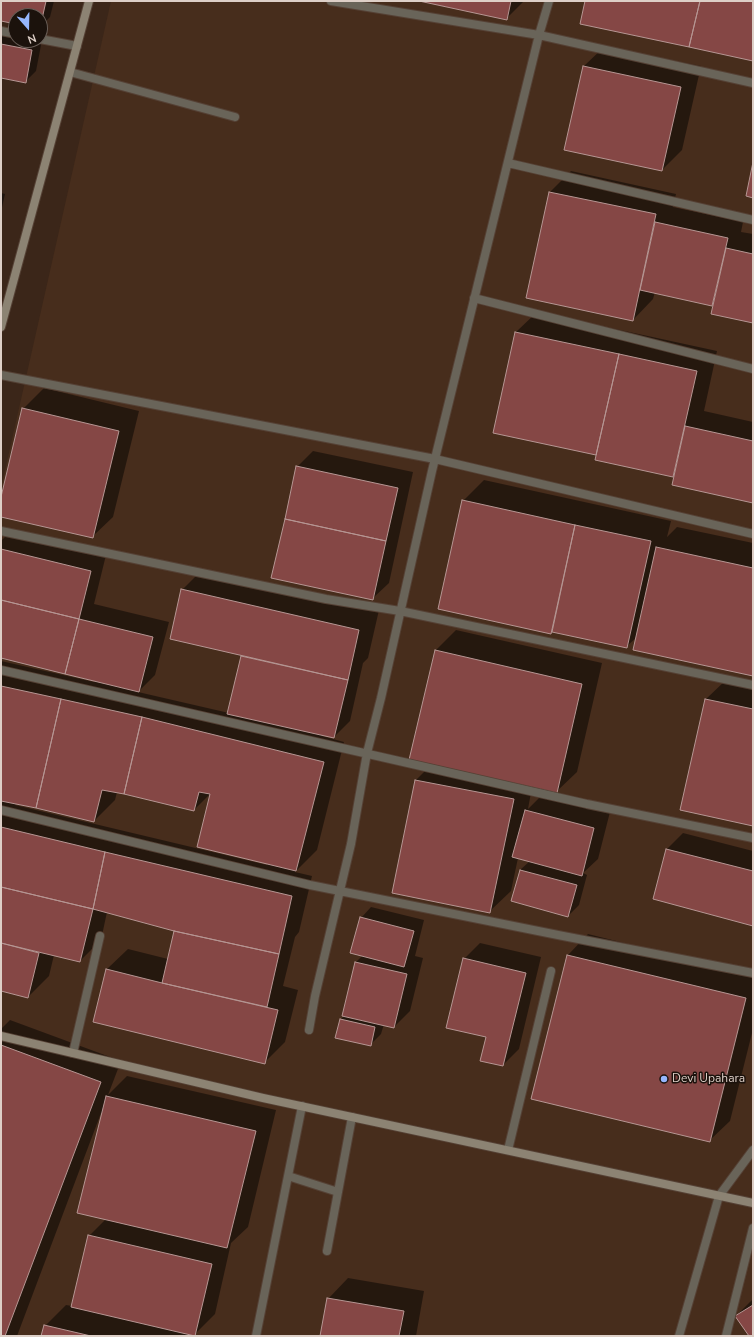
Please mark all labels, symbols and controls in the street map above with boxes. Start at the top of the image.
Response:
north arrow [8,8,48,48]
text: N [26,30,38,47]
place label: Devi Upahara [672,1072,745,1086]
marker: Devi Upahara [659,1074,669,1084]

